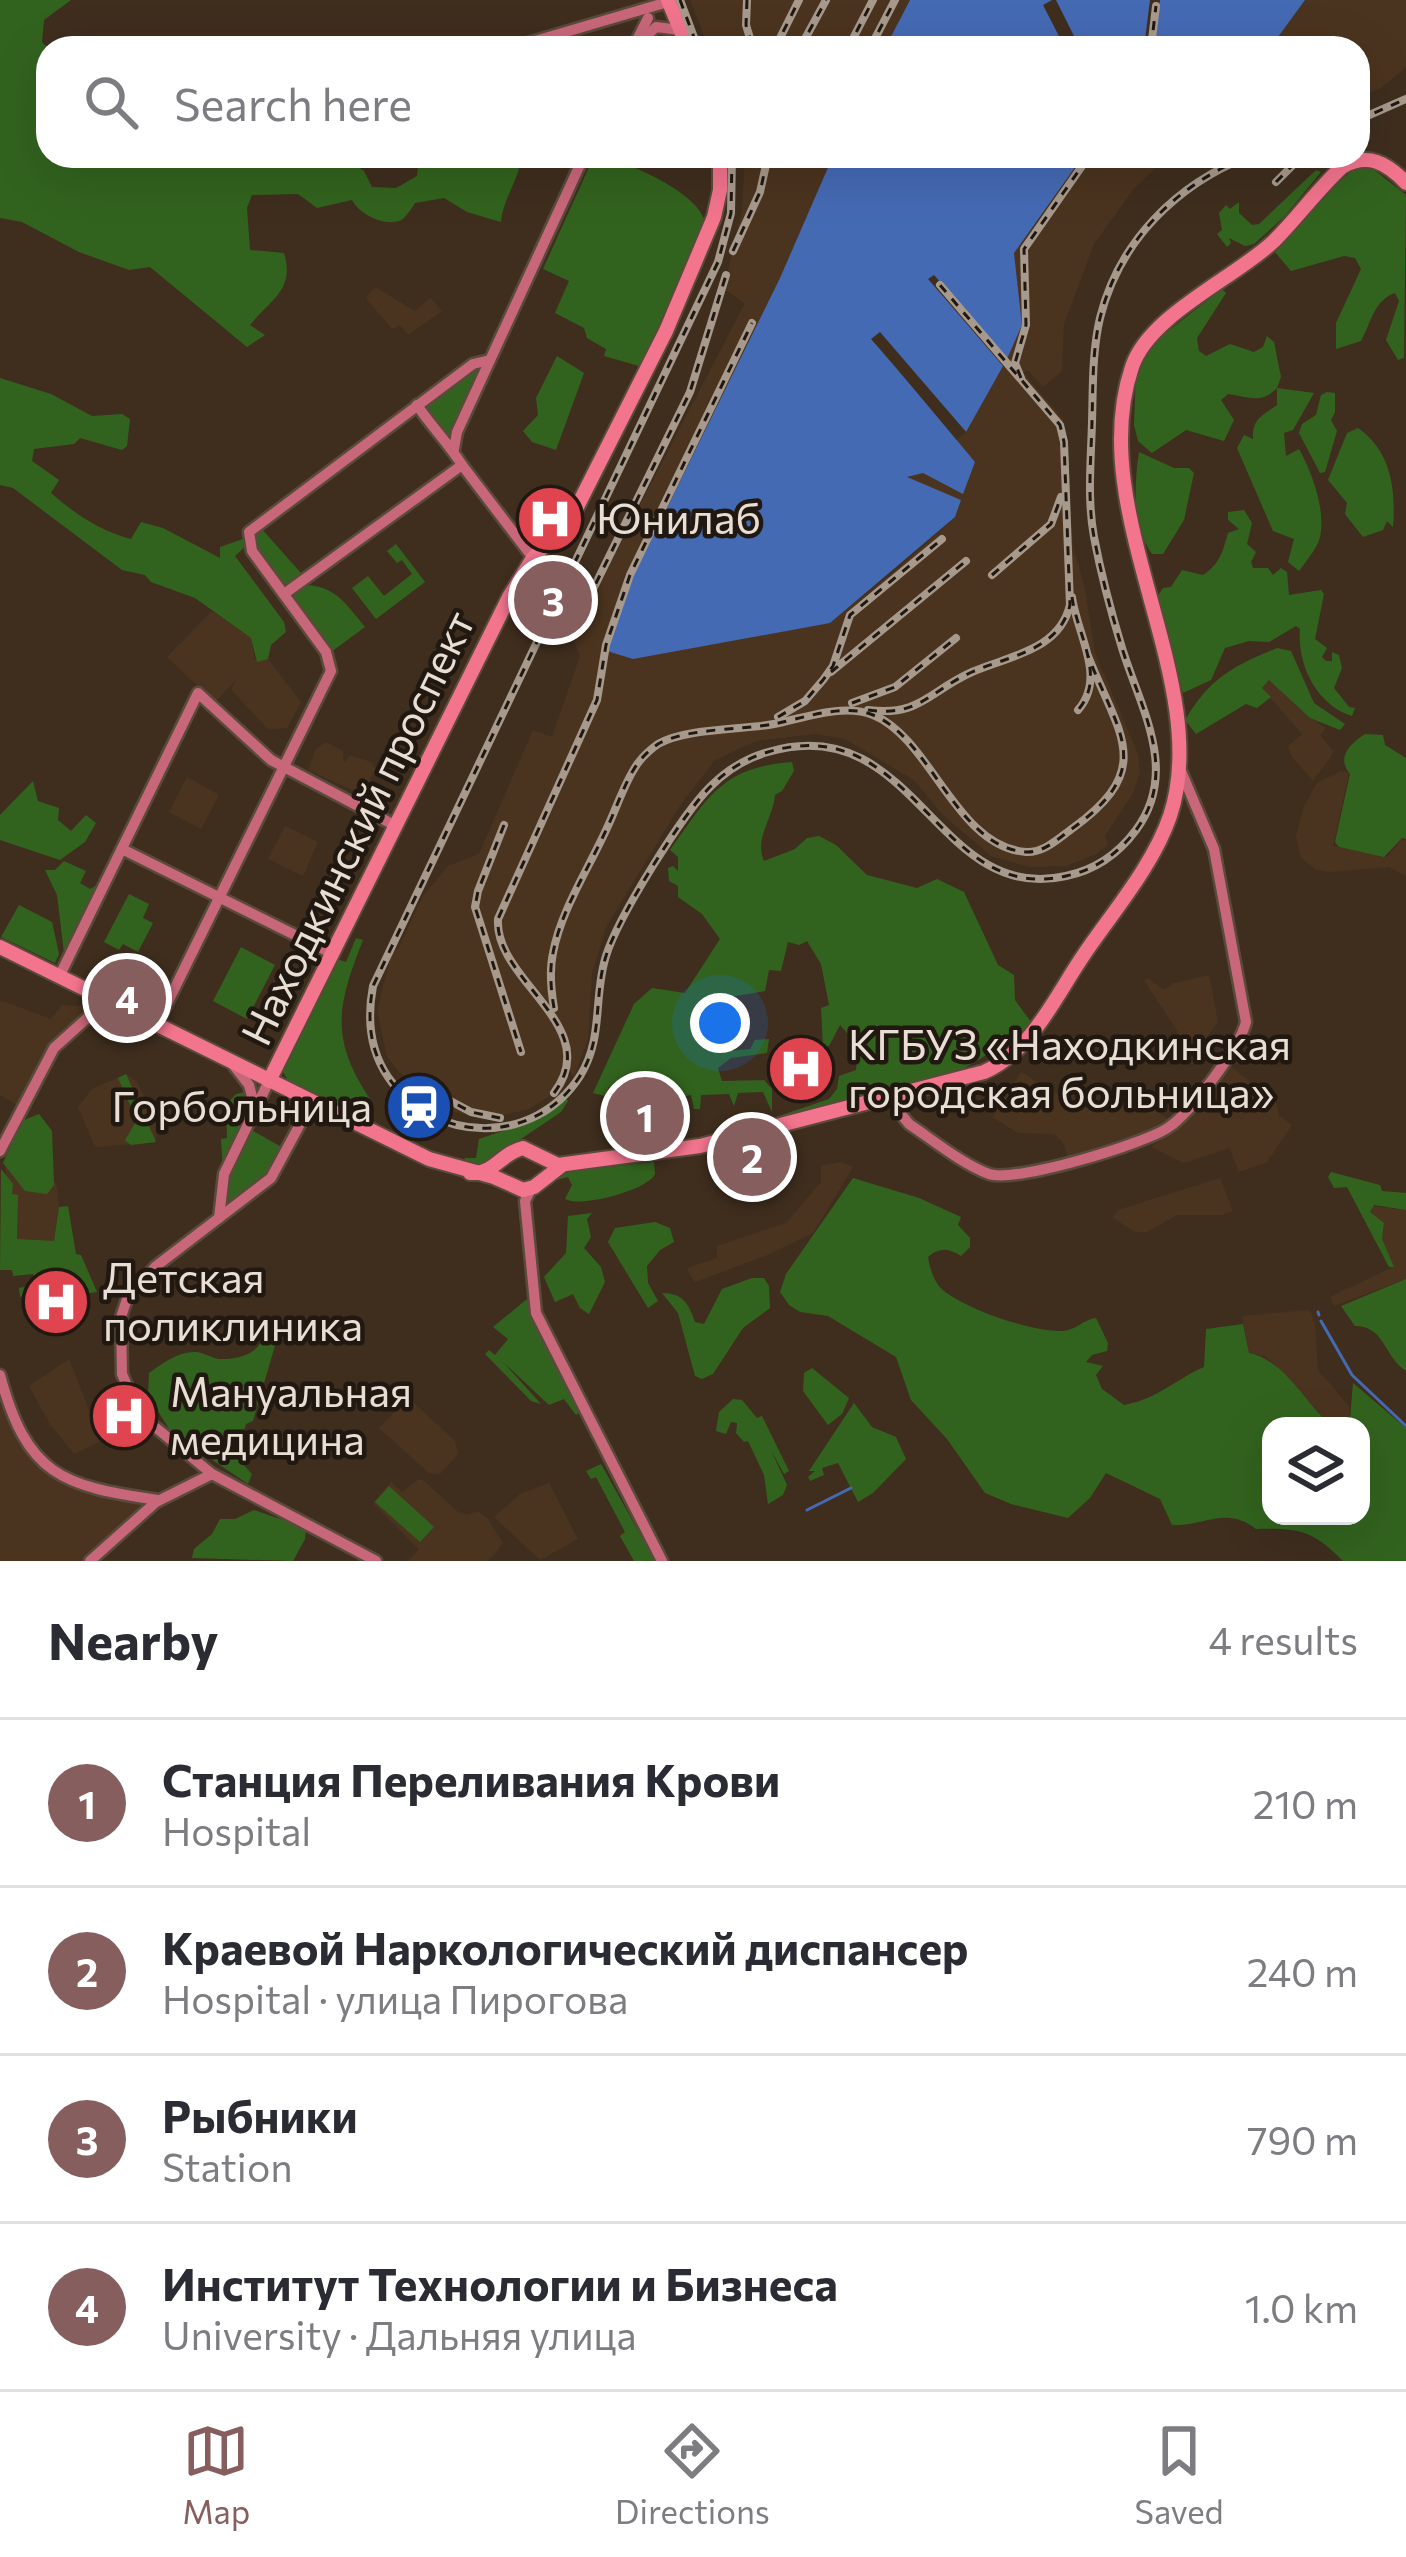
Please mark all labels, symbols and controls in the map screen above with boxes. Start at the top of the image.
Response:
search box [36,36,1370,168]
icon: search [78,69,144,135]
text: Search here [174,75,412,130]
hospital icon: Юнилаб [515,484,585,554]
place label: Юнилаб [596,491,761,543]
pin: 3 [514,555,592,645]
street label: Находкинский проспект [228,602,484,1053]
pin: 4 [88,953,166,1043]
your location [690,993,750,1053]
place label: КГБУЗ «Находкинская городская больница» [848,1017,1291,1117]
hospital icon: КГБУЗ «Находкинская городская больница» [766,1034,836,1104]
pin: 1 [606,1071,684,1161]
station icon: Горбольница [384,1072,454,1142]
place label: Горбольница [112,1079,372,1131]
pin: 2 [713,1112,791,1202]
place label: Детская поликлиника [103,1250,363,1350]
hospital icon: Детская поликлиника [21,1267,91,1337]
place label: Мануальная медицина [170,1364,412,1464]
hospital icon: Мануальная медицина [89,1381,159,1451]
map controls [1262,1417,1370,1525]
button: layers [1262,1417,1370,1525]
text: Nearby [48,1608,218,1671]
text: 4 results [1208,1615,1358,1663]
text: Станция Переливания Крови [162,1751,780,1806]
text: 1 [78,1779,96,1827]
text: 210 m [1253,1779,1358,1827]
text: Hospital [162,1806,311,1854]
text: Краевой Наркологический диспансер [162,1919,969,1974]
text: 2 [76,1947,98,1995]
text: 240 m [1247,1947,1358,1995]
text: Hospital · улица Пирогова [162,1974,628,2022]
text: Рыбники [162,2087,358,2142]
text: 3 [76,2115,98,2163]
text: 790 m [1247,2115,1358,2163]
text: Station [162,2142,293,2190]
text: Институт Технологии и Бизнеса [162,2255,838,2310]
text: 4 [75,2283,99,2331]
text: 1.0 km [1245,2283,1358,2331]
text: University · Дальняя улица [162,2310,636,2358]
tab: Map [182,2418,250,2531]
tab: Directions [615,2418,770,2531]
tab: Saved [1135,2418,1224,2531]

